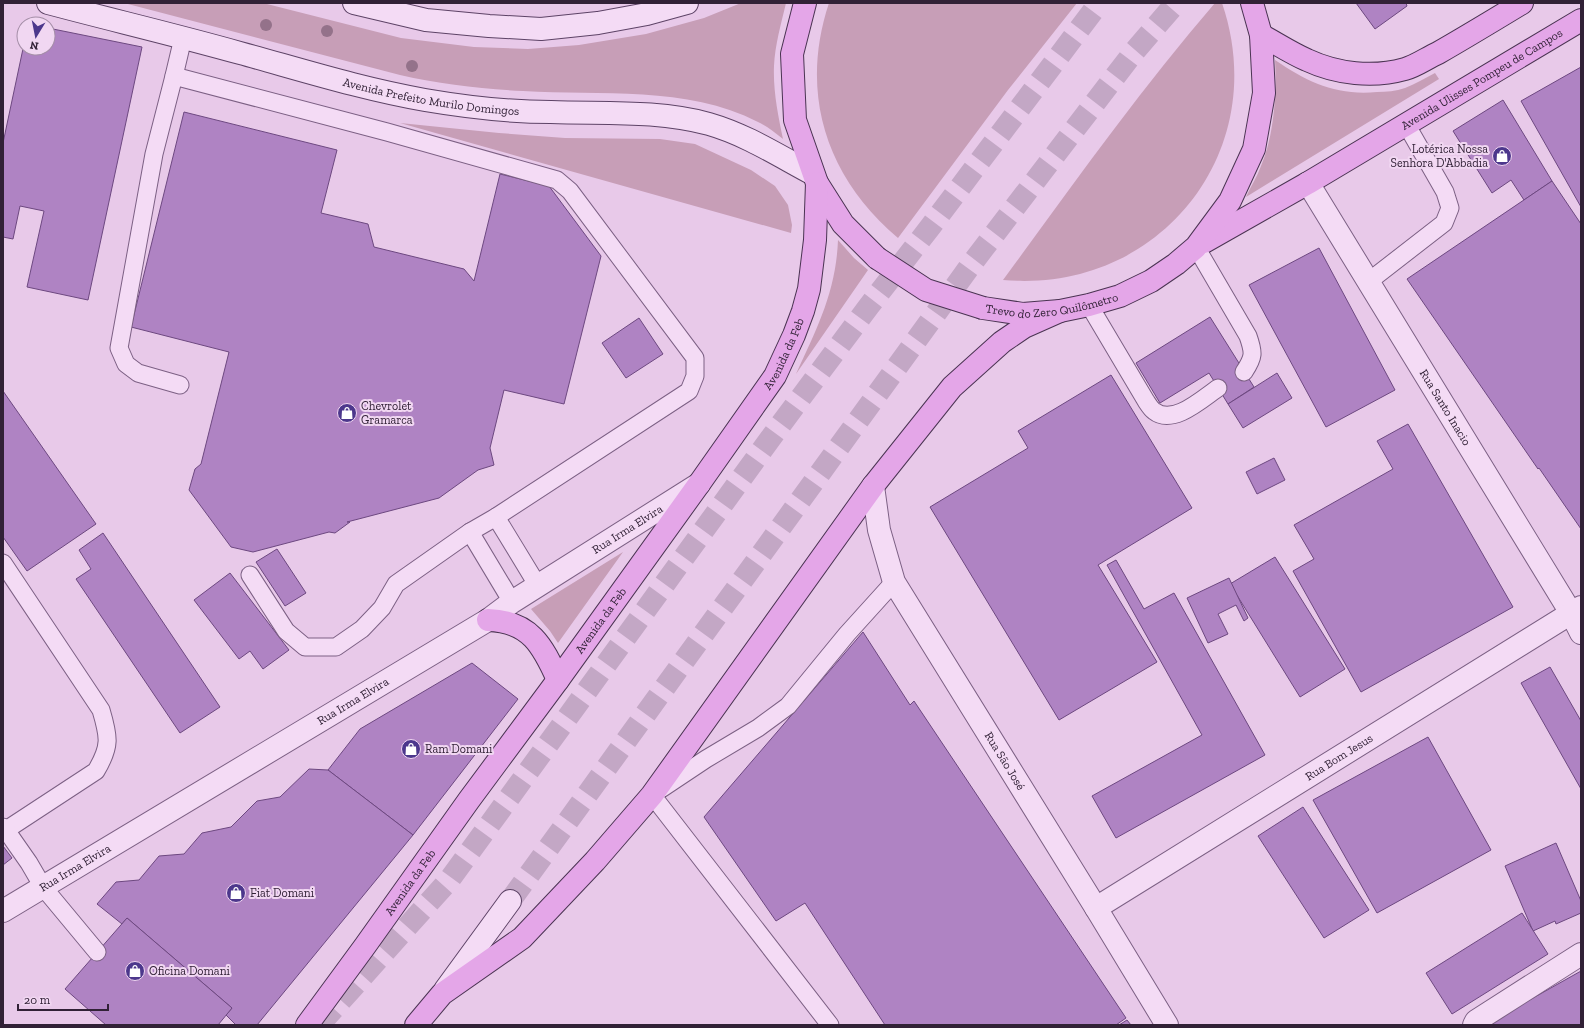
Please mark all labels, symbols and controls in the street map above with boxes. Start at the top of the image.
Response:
north arrow [16,16,56,56]
street label: Avenida Ulisses Pompeu de Campos [1399,26,1565,133]
text: N [28,38,40,52]
street label: Avenida Prefeito Murilo Domingos [342,75,520,118]
place label: Lotérica Nossa Senhora D'Abbadia [1391,142,1488,170]
shop icon: Lotérica Nossa Senhora D'Abbadia [1491,145,1513,167]
street label: Trevo do Zero Quilômetro [985,290,1120,321]
street label: Avenida da Feb [761,316,807,392]
street label: Rua Santo Inacio [1417,367,1474,448]
place label: Chevrolet Gramarca [361,399,413,427]
shop icon: Chevrolet Gramarca [336,402,358,424]
street label: Rua Irma Elvira [589,502,665,557]
street label: Avenida da Feb [572,585,629,656]
street label: Rua Irma Elvira [315,674,391,728]
street label: Rua São José [982,729,1028,793]
street label: Rua Bom Jesus [1303,731,1375,783]
shop icon: Ram Domani [400,738,422,760]
place label: Ram Domani [425,742,493,756]
street label: Rua Irma Elvira [37,841,114,895]
street label: Avenida da Feb [382,847,439,918]
shop icon: Fiat Domani [225,882,247,904]
place label: Fiat Domani [250,886,315,900]
shop icon: Oficina Domani [124,960,146,982]
place label: Oficina Domani [149,964,231,978]
scale bar [18,986,108,1012]
text: 20 m [24,993,51,1007]

